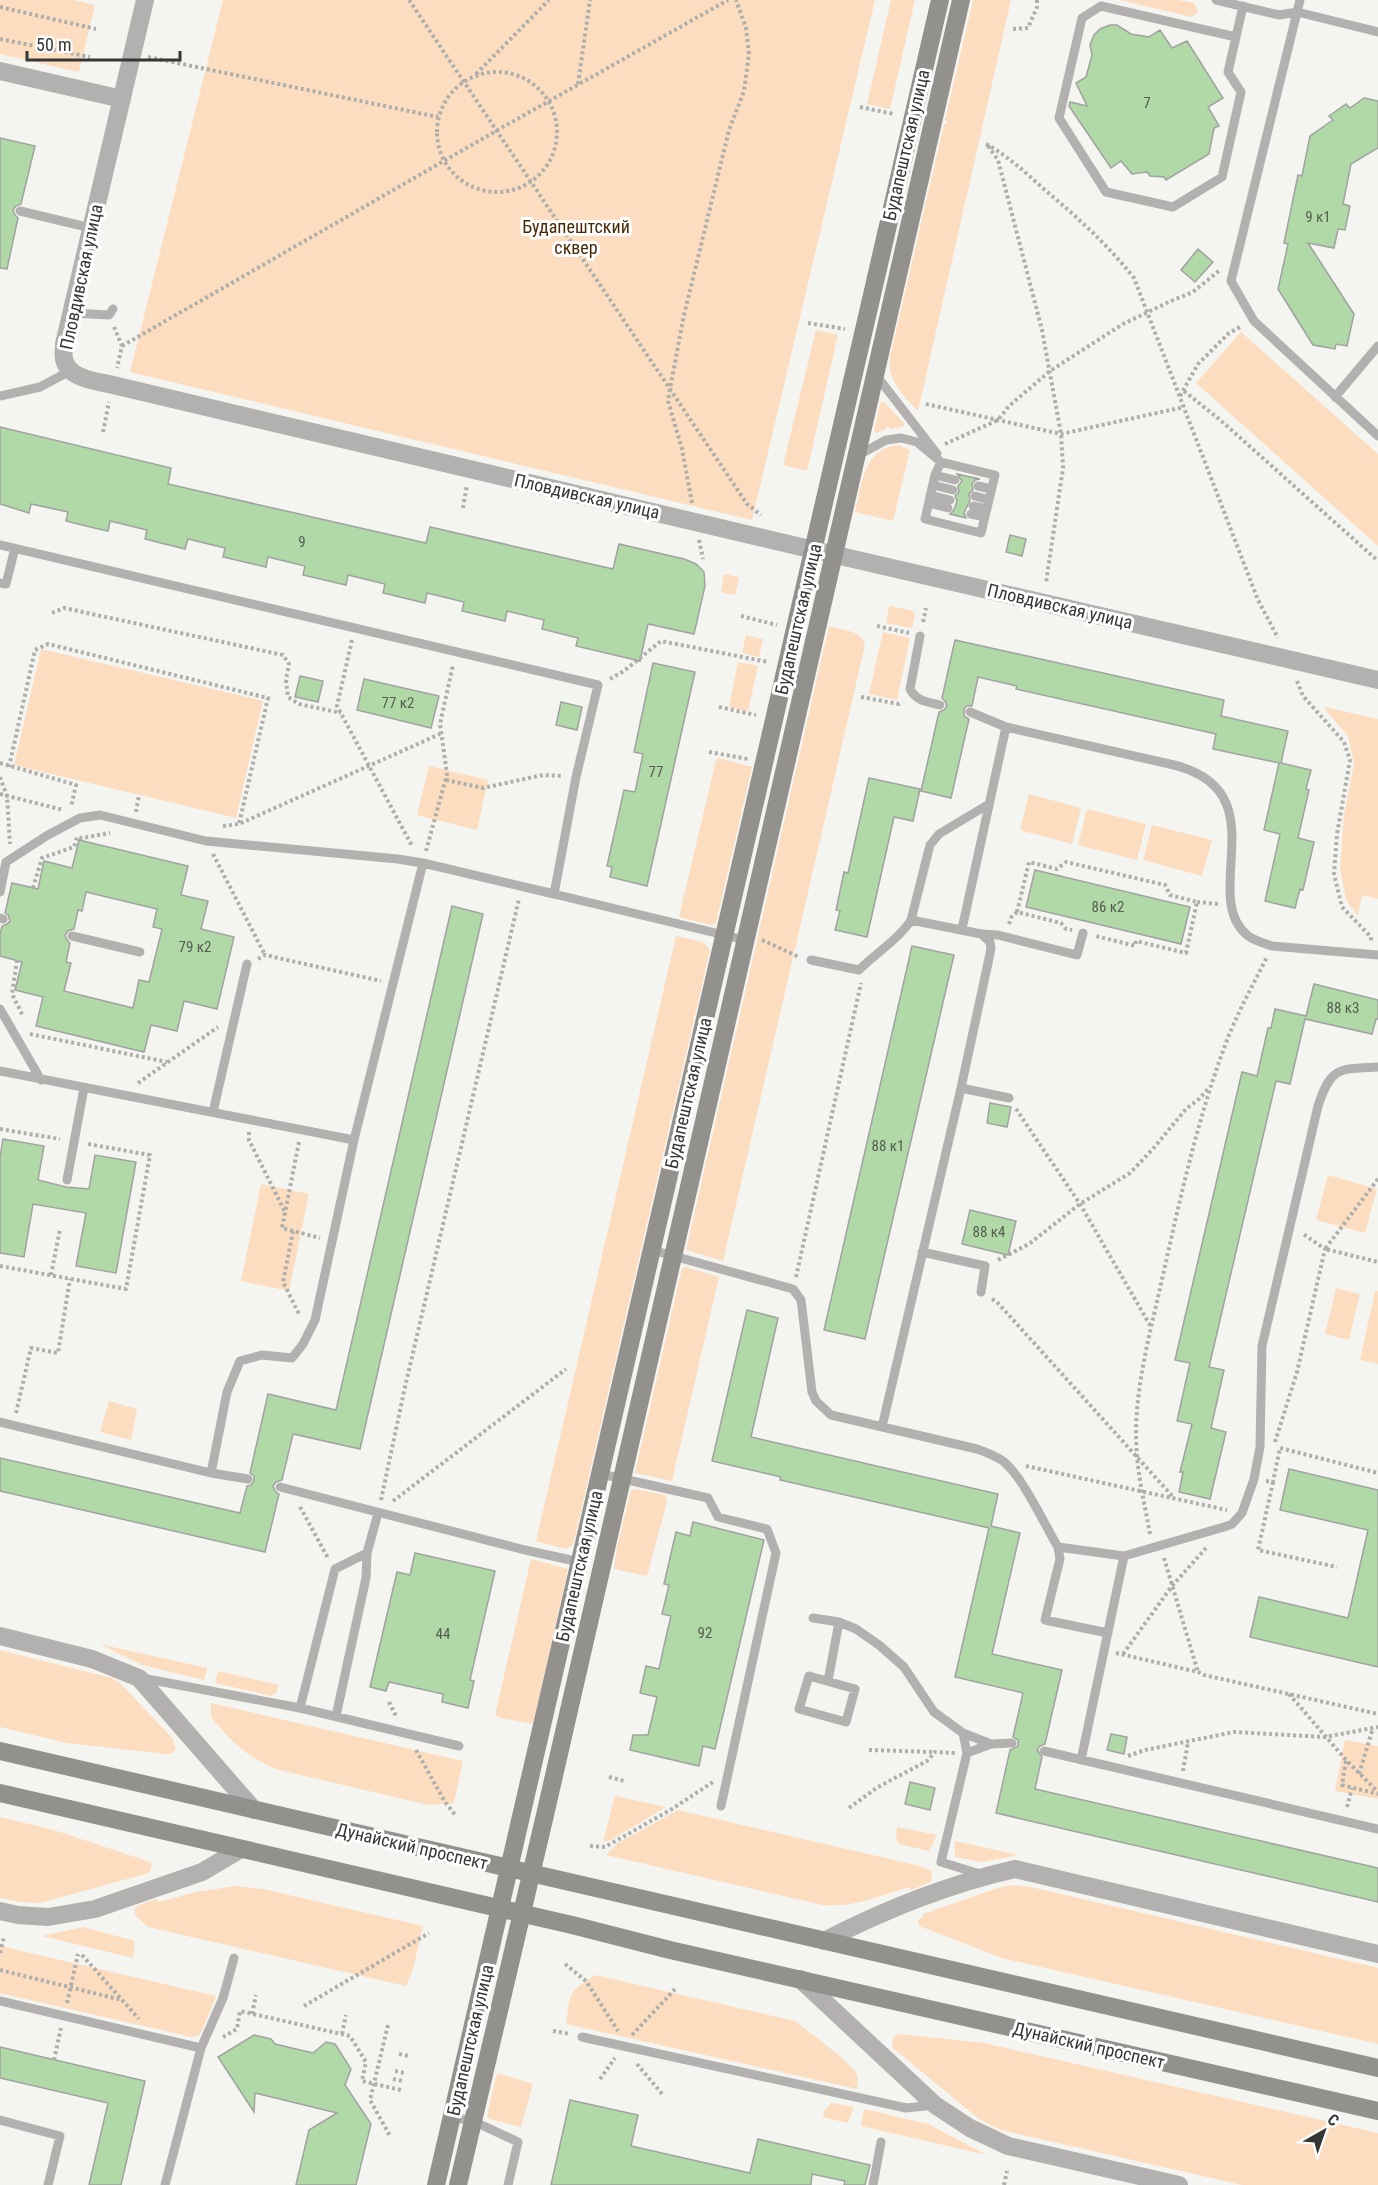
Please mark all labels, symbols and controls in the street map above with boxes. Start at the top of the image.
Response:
scale bar [27,24,180,62]
text: 50 m [36,34,71,55]
street label: Будапештская улица [878,67,934,223]
house number: 7 [1143,94,1151,112]
street label: Пловдивская улица [55,202,107,352]
house number: 9 к1 [1305,208,1331,226]
park label: Будапештский сквер [522,216,630,258]
street label: Пловдивская улица [512,469,662,523]
house number: 9 [298,533,306,551]
street label: Будапештская улица [770,541,826,697]
street label: Пловдивская улица [985,579,1135,633]
house number: 77 к2 [382,694,414,712]
house number: 77 [649,763,663,781]
house number: 86 к2 [1092,898,1124,916]
house number: 79 к2 [179,938,211,956]
house number: 88 к3 [1327,999,1359,1017]
street label: Будапештская улица [660,1015,716,1171]
house number: 88 к1 [872,1137,904,1155]
house number: 88 к4 [973,1223,1005,1241]
street label: Будапештская улица [551,1488,607,1644]
house number: 92 [698,1624,712,1642]
house number: 44 [436,1625,450,1643]
street label: Дунайский проспект [334,1818,490,1874]
street label: Будапештская улица [442,1962,498,2118]
street label: Дунайский проспект [1011,2017,1167,2073]
north arrow [1294,2101,1354,2161]
text: С [1324,2110,1343,2130]

